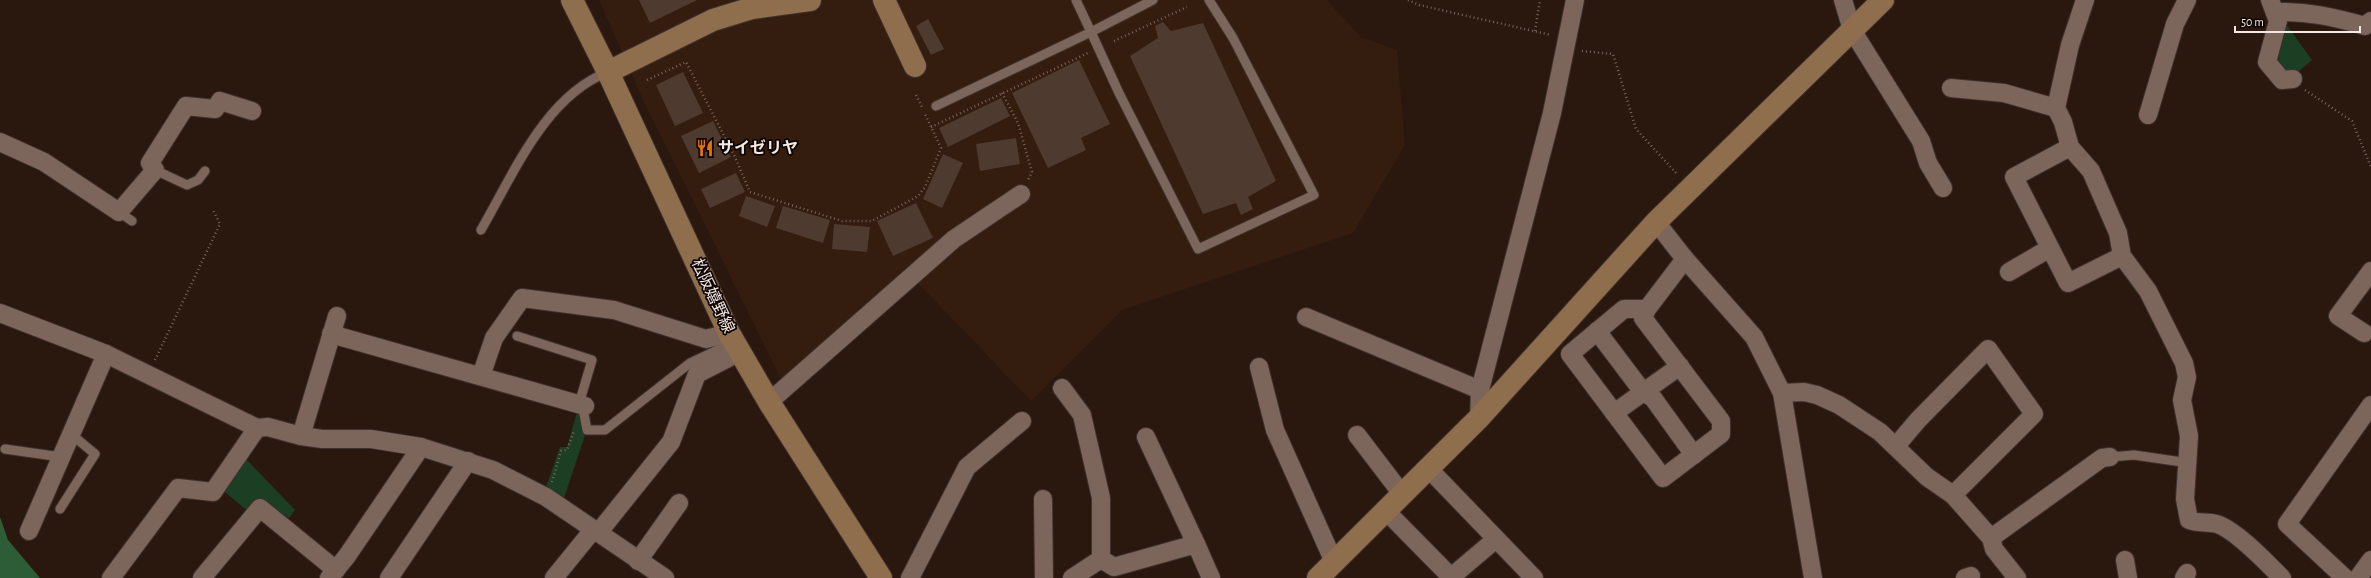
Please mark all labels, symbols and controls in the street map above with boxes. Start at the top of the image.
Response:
scale bar [2235,8,2360,34]
text: 50 m [2241,16,2264,28]
restaurant icon: サイゼリヤ [695,138,715,158]
place label: サイゼリヤ [718,139,798,156]
street label: 松阪嬉野線 [689,256,738,336]

